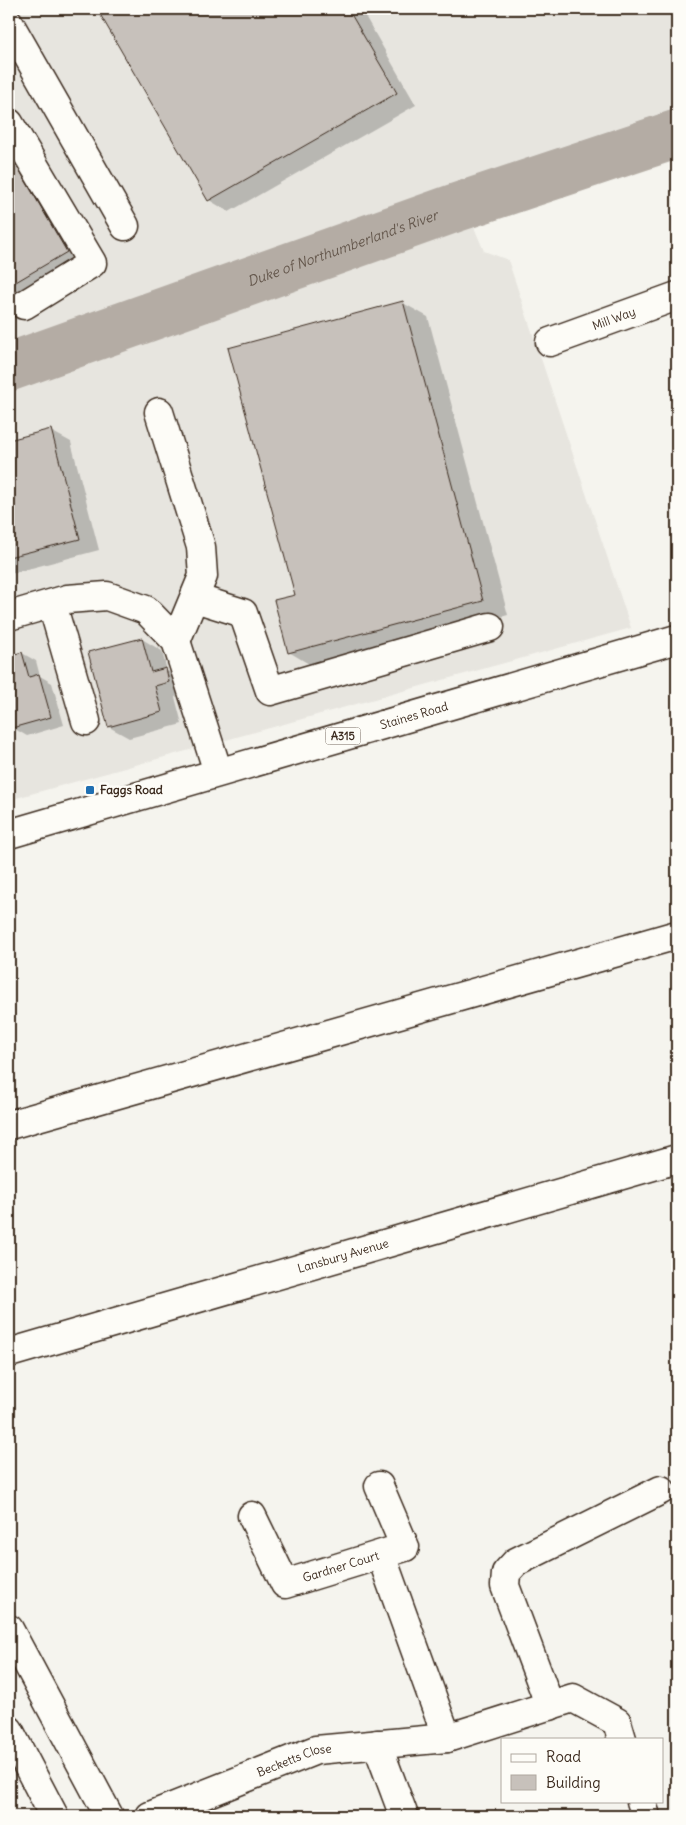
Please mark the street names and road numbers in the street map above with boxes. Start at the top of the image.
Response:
street label: Mill Way [590,304,637,333]
street label: Staines Road [378,698,450,732]
road number: A315 [326,728,360,744]
street label: Lansbury Avenue [296,1235,390,1276]
street label: Gardner Court [301,1547,381,1585]
street label: Becketts Close [255,1741,332,1780]

